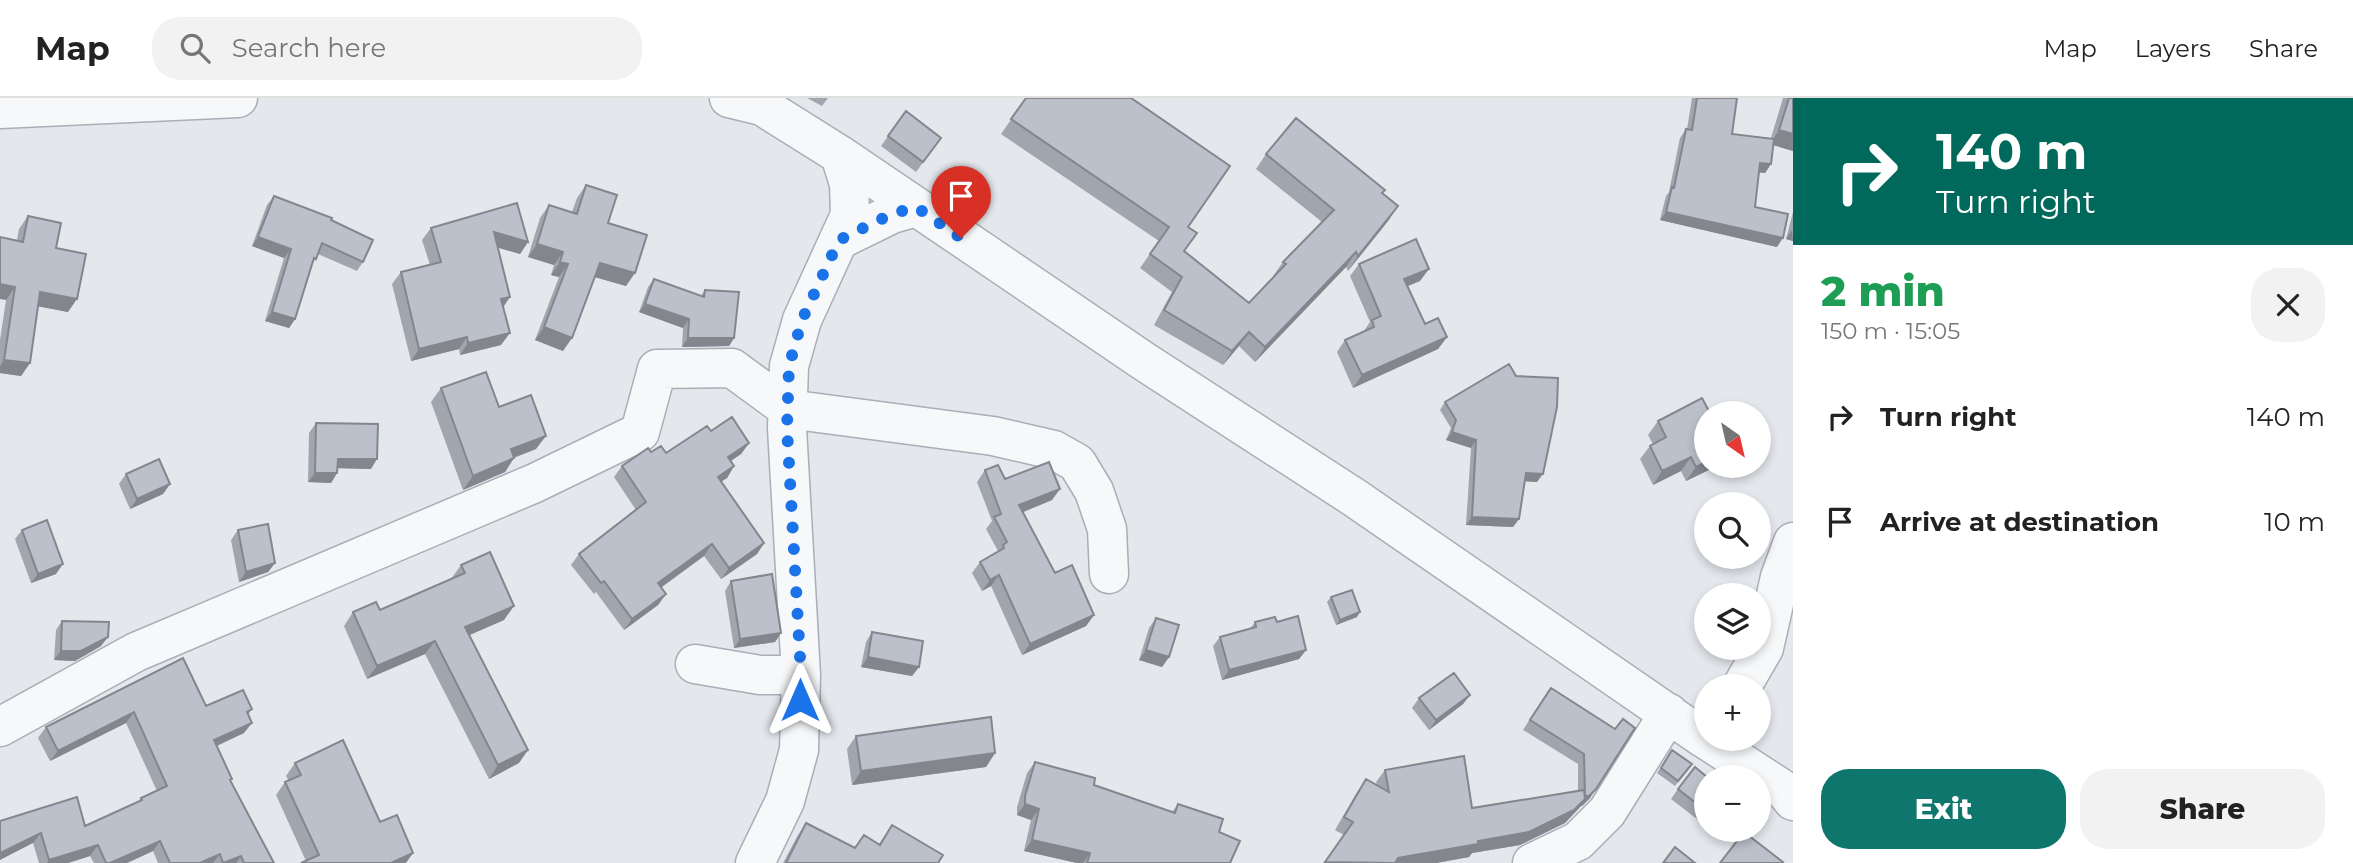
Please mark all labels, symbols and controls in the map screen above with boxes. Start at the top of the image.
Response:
search box [152,17,642,80]
text: Map [35,28,110,68]
icon: search [176,29,214,67]
text: Search here [232,32,386,64]
text: Map [2043,34,2097,63]
text: Layers [2135,34,2211,63]
text: Share [2249,34,2318,63]
text: 140 m [1936,122,2088,181]
icon: right [1821,126,1912,217]
pin [931,166,991,238]
icon: arrive [942,177,980,215]
text: Turn right [1936,182,2096,221]
text: 2 min [1821,265,1945,317]
button: close [2251,268,2325,342]
text: 150 m · 15:05 [1821,317,1960,345]
icon: right [1821,398,1859,436]
north arrow [1694,401,1771,478]
map controls [1694,401,1771,842]
text: Turn right [1880,401,2016,433]
text: 140 m [2247,401,2325,433]
button: search [1694,492,1771,569]
icon: arrive [1821,503,1859,541]
text: Arrive at destination [1880,506,2159,538]
text: 10 m [2264,506,2325,538]
button: layers [1694,583,1771,660]
position arrow [763,663,837,737]
button: + [1694,674,1771,751]
button: − [1694,765,1771,842]
button: Exit [1821,769,2066,849]
button: Share [2080,769,2325,849]

